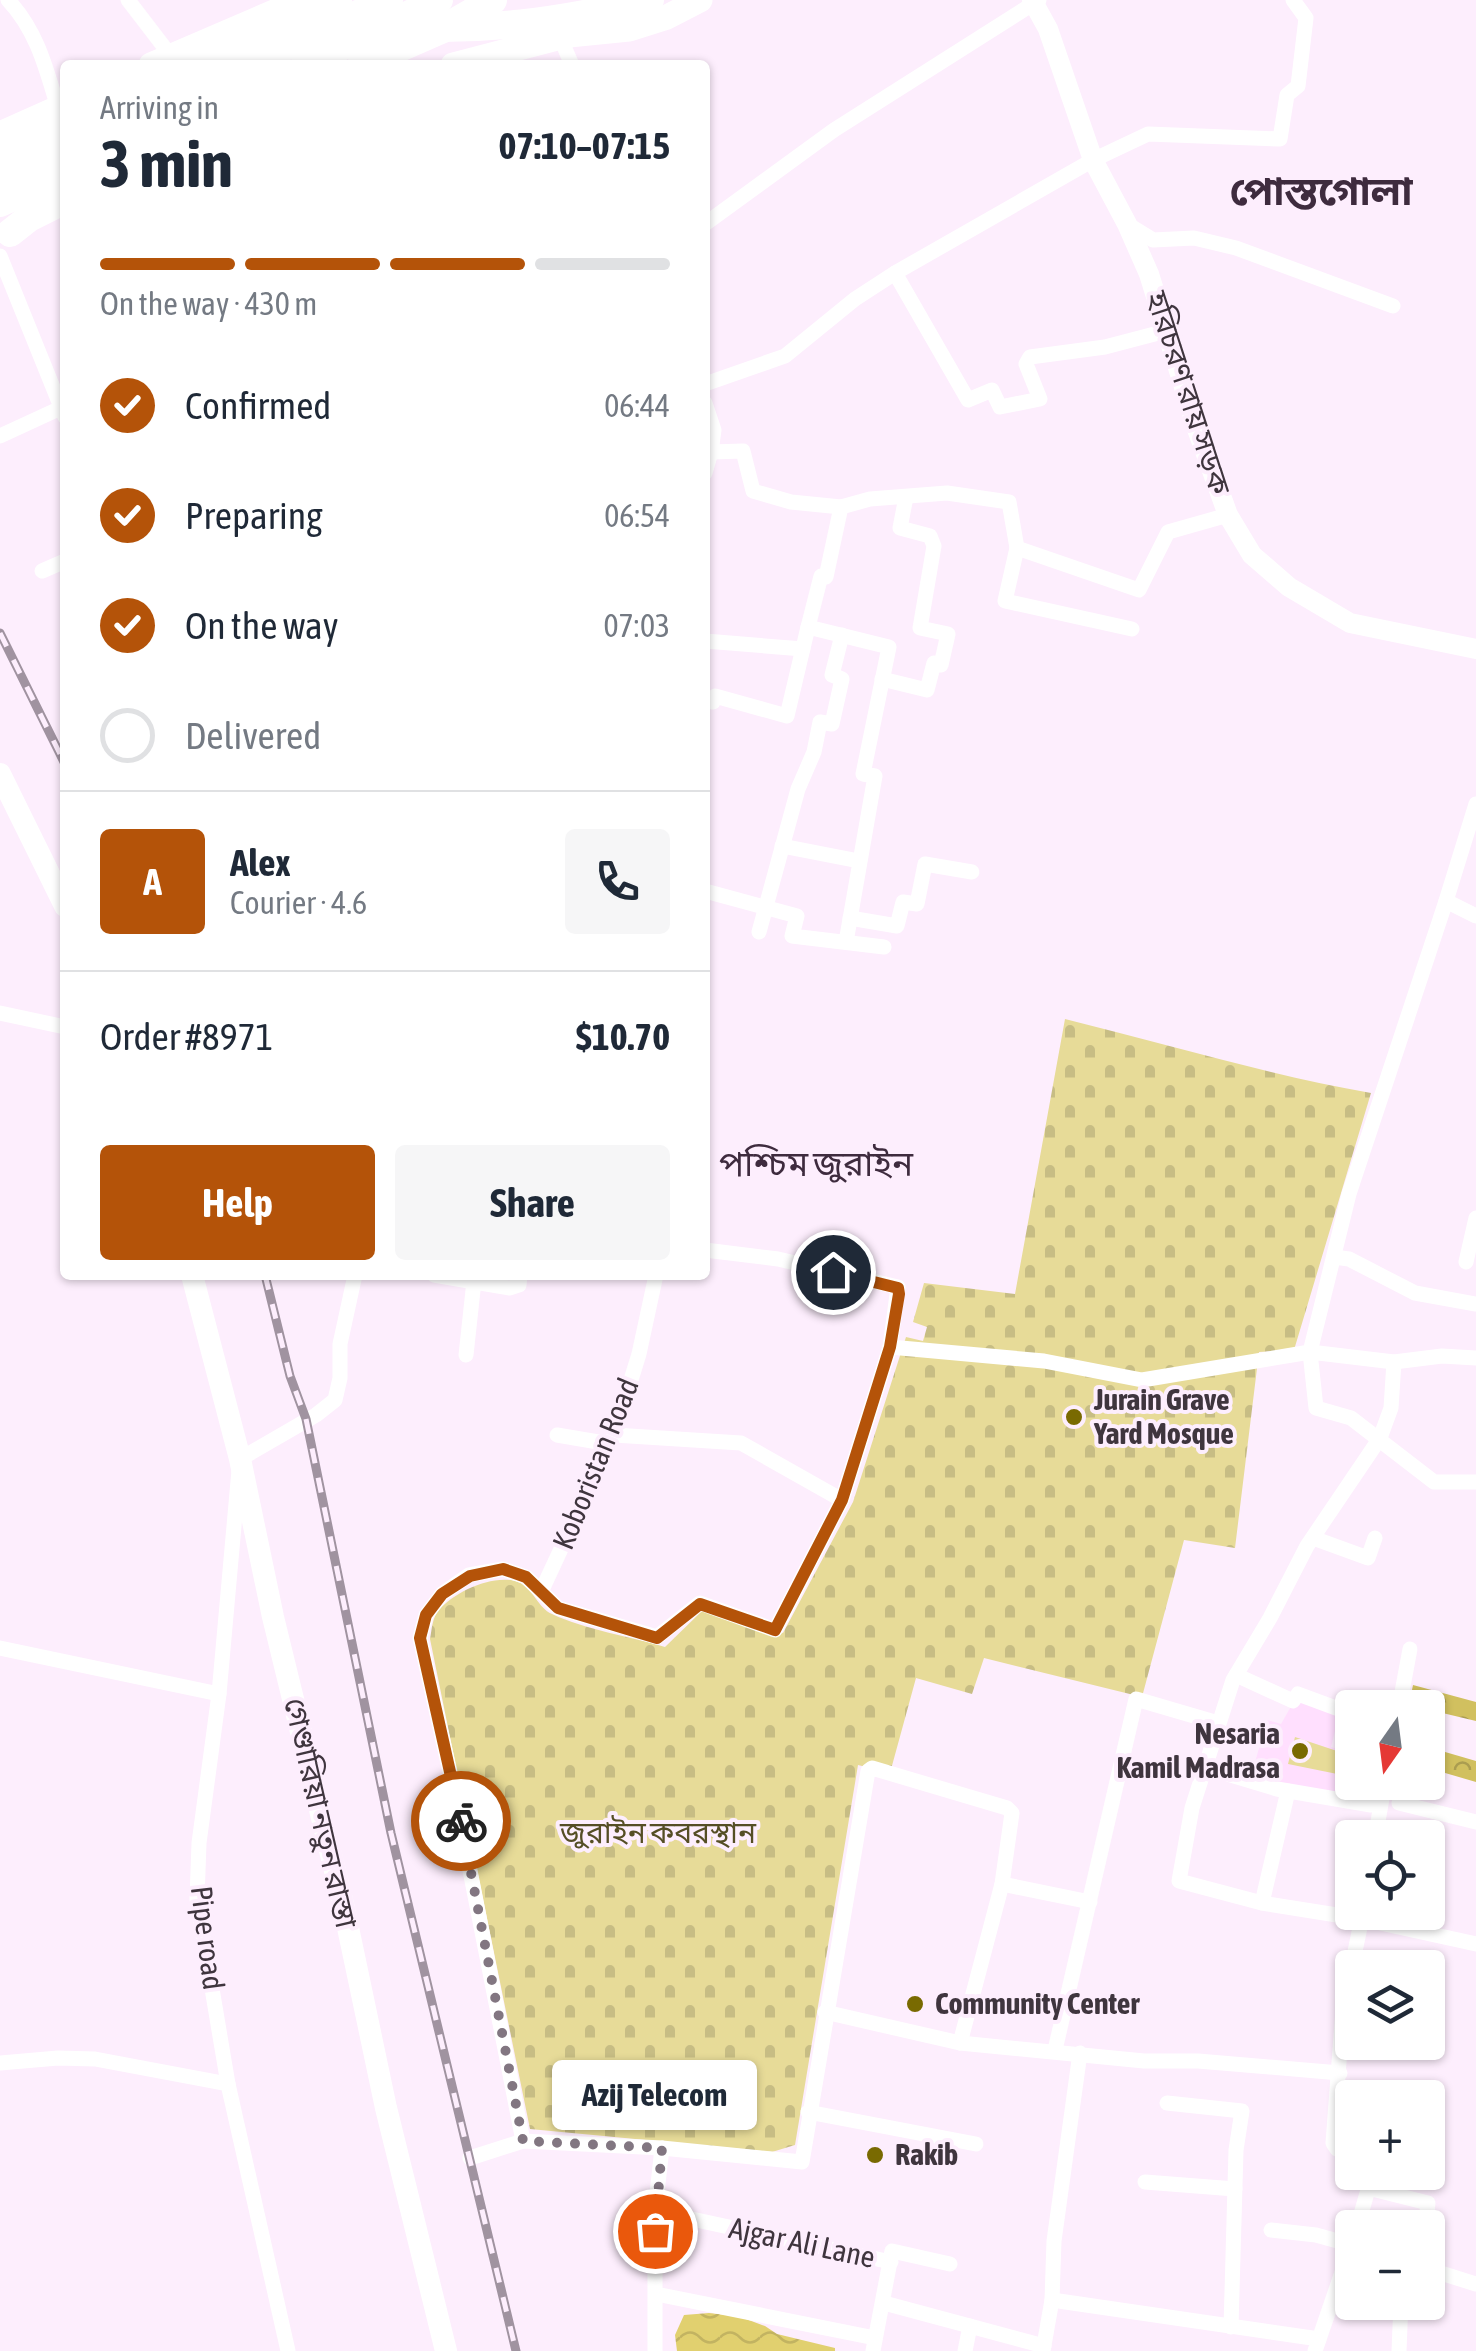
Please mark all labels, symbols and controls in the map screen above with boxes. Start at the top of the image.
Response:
text: Arriving in [100,89,219,126]
text: 07:10–07:15 [498,124,670,167]
text: 3 min [100,126,233,201]
district label: পোস্তগোলা [1230,168,1413,213]
text: On the way · 430 m [100,285,317,322]
street label: হরিচরণ রায় সড়ক [1140,286,1238,499]
icon: check [100,378,155,433]
text: Confirmed [185,384,331,427]
text: 06:44 [604,387,670,424]
icon: check [100,488,155,543]
text: Preparing [185,494,323,537]
text: 06:54 [604,497,670,534]
icon: check [100,598,155,653]
text: On the way [185,604,338,647]
text: 07:03 [604,607,670,644]
text: Delivered [185,714,321,757]
button: phone [565,829,670,934]
text: Alex [230,841,291,884]
text: A [143,860,162,903]
text: Courier · 4.6 [230,884,367,921]
text: Order #8971 [100,1015,273,1058]
text: $10.70 [576,1015,670,1058]
district label: পশ্চিম জুরাইন [719,1143,914,1183]
button: Help [100,1145,375,1260]
button: Share [395,1145,670,1260]
pin [791,1230,876,1315]
icon: home [806,1245,861,1300]
street label: Koboristan Road [545,1373,645,1554]
place label: Jurain Grave Yard Mosque [1093,1382,1234,1450]
marker: Jurain Grave Yard Mosque [1063,1406,1085,1428]
north arrow [1335,1690,1445,1800]
map controls [1335,1690,1445,2320]
street label: গেণ্ডারিয়া নতুন রাস্তা [276,1694,364,1933]
place label: Nesaria Kamil Madrasa [1116,1716,1280,1784]
marker: Nesaria Kamil Madrasa [1289,1740,1311,1762]
courier [411,1771,511,1871]
icon: bike [434,1794,489,1849]
park label: জুরাইন কবরস্থান [559,1815,757,1849]
button: locate [1335,1820,1445,1930]
street label: Pipe road [185,1884,231,1992]
button: layers [1335,1950,1445,2060]
place label: Community Center [935,1986,1140,2020]
marker: Community Center [904,1993,926,2015]
callout: Azij Telecom [552,2061,758,2131]
text: Azij Telecom [582,2076,727,2113]
button: + [1335,2080,1445,2190]
place label: Rakib [895,2137,958,2171]
marker: Rakib [864,2144,886,2166]
pin [613,2189,698,2274]
icon: bag [628,2204,683,2259]
street label: Ajgar Ali Lane [726,2210,878,2274]
button: − [1335,2210,1445,2320]

